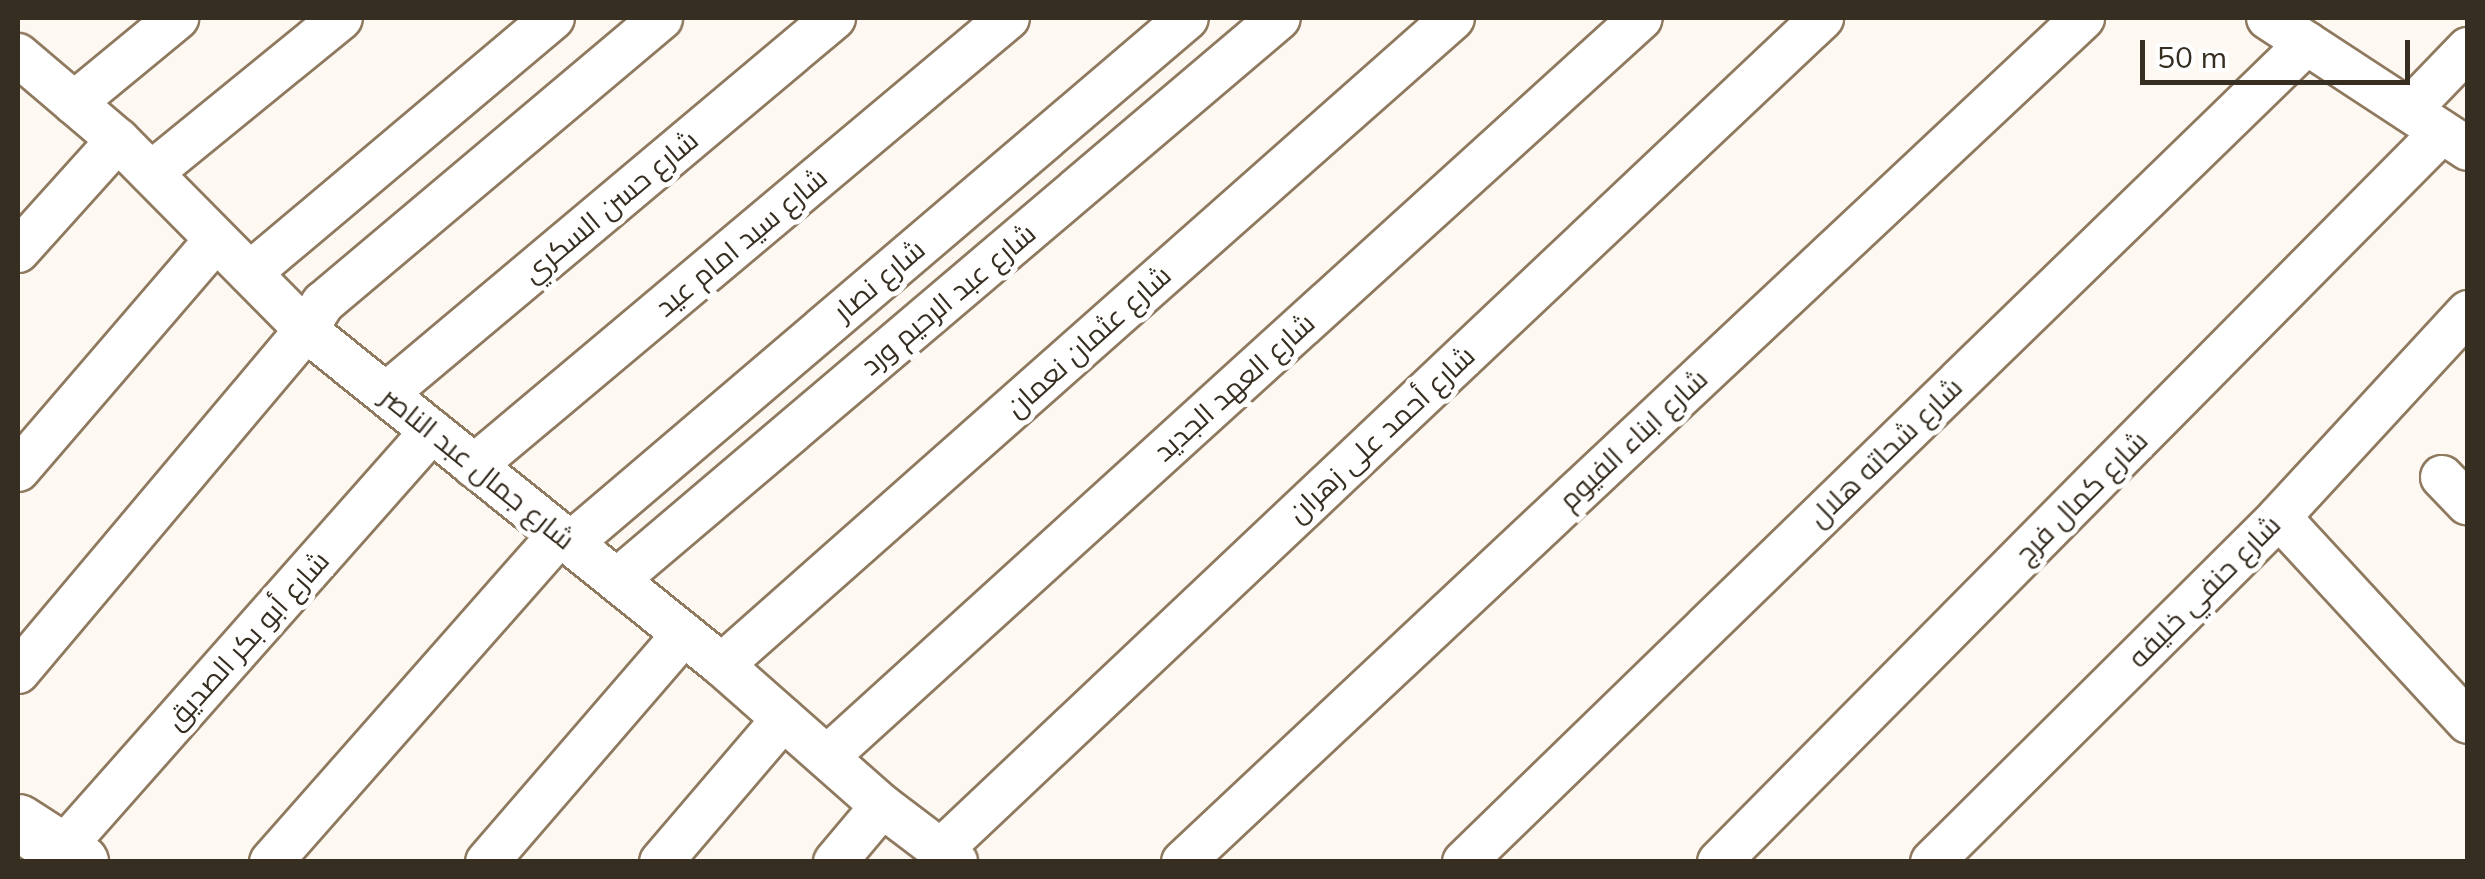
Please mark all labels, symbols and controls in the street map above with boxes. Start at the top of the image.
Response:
scale bar [2145,20,2415,82]
text: 50 m [2157,38,2227,76]
street label: شارع حسن السكري [515,123,705,289]
street label: شارع سيد امام عيد [648,160,834,324]
street label: شارع عبد الرحيم ورد [854,216,1042,382]
street label: شارع نصار [827,232,931,328]
street label: شارع عثمان نعمان [999,258,1177,424]
street label: شارع العهد الجديد [1147,306,1321,468]
street label: شارع أحمد على زهران [1281,339,1481,529]
street label: شارع ابناء الفيوم [1552,362,1714,516]
street label: شارع شحاته هلال [1801,370,1969,534]
street label: شارع جمال عبد الناصر [374,380,582,556]
street label: شارع كمال فرج [2008,424,2154,570]
street label: شارع حنفي خليفه [2121,508,2287,674]
street label: شارع أبو بكر الصديق [158,544,336,736]

